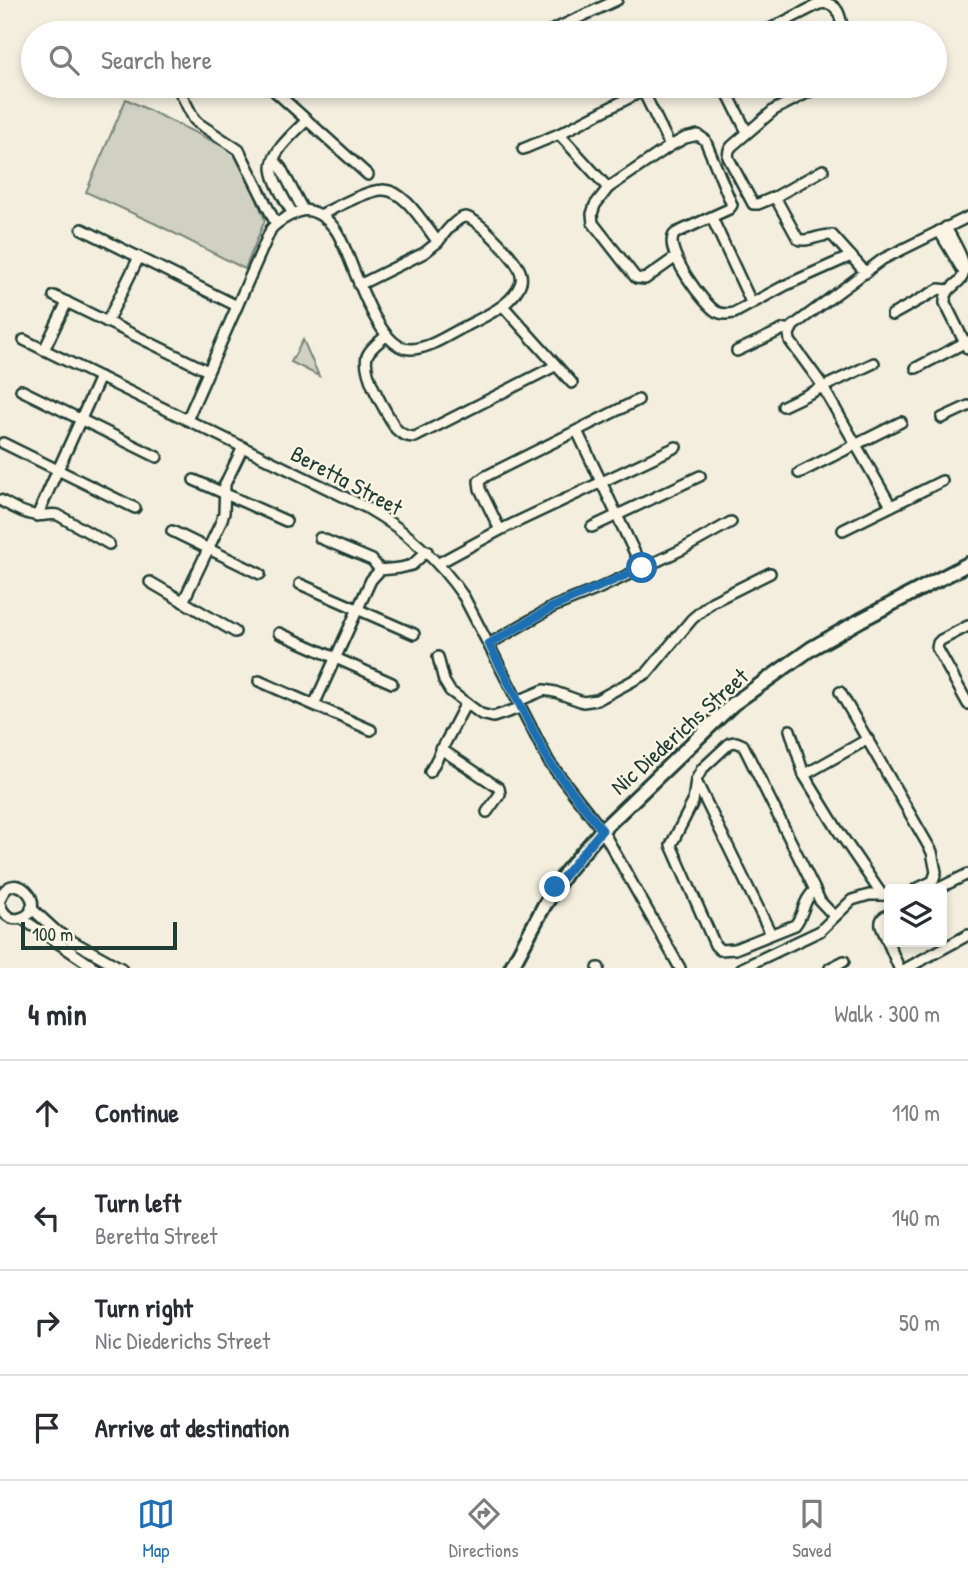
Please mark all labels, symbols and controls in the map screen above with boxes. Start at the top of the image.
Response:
search box [21,21,947,98]
icon: search [45,41,83,79]
text: Search here [101,42,212,77]
street label: Beretta Street [286,438,409,523]
route start [626,552,657,583]
street label: Nic Diederichs Street [604,660,755,801]
route end [539,871,570,902]
map controls [884,884,947,947]
button: layers [884,884,947,947]
scale bar [21,919,177,951]
text: 100 m [32,921,73,947]
text: 4 min [28,994,87,1034]
text: Walk · 300 m [834,998,940,1029]
icon: ahead [28,1094,66,1132]
text: Continue [95,1095,179,1130]
text: 110 m [892,1097,940,1128]
text: Turn left [95,1185,181,1220]
icon: left [28,1199,66,1237]
text: 140 m [892,1202,940,1233]
text: Beretta Street [95,1220,218,1251]
text: Turn right [95,1290,193,1325]
icon: right [28,1304,66,1342]
text: 50 m [899,1307,940,1338]
text: Nic Diederichs Street [95,1325,270,1356]
icon: arrive [28,1409,66,1447]
text: Arrive at destination [95,1410,290,1445]
tab: Map [137,1495,175,1563]
tab: Directions [449,1495,519,1563]
tab: Saved [792,1495,831,1563]

